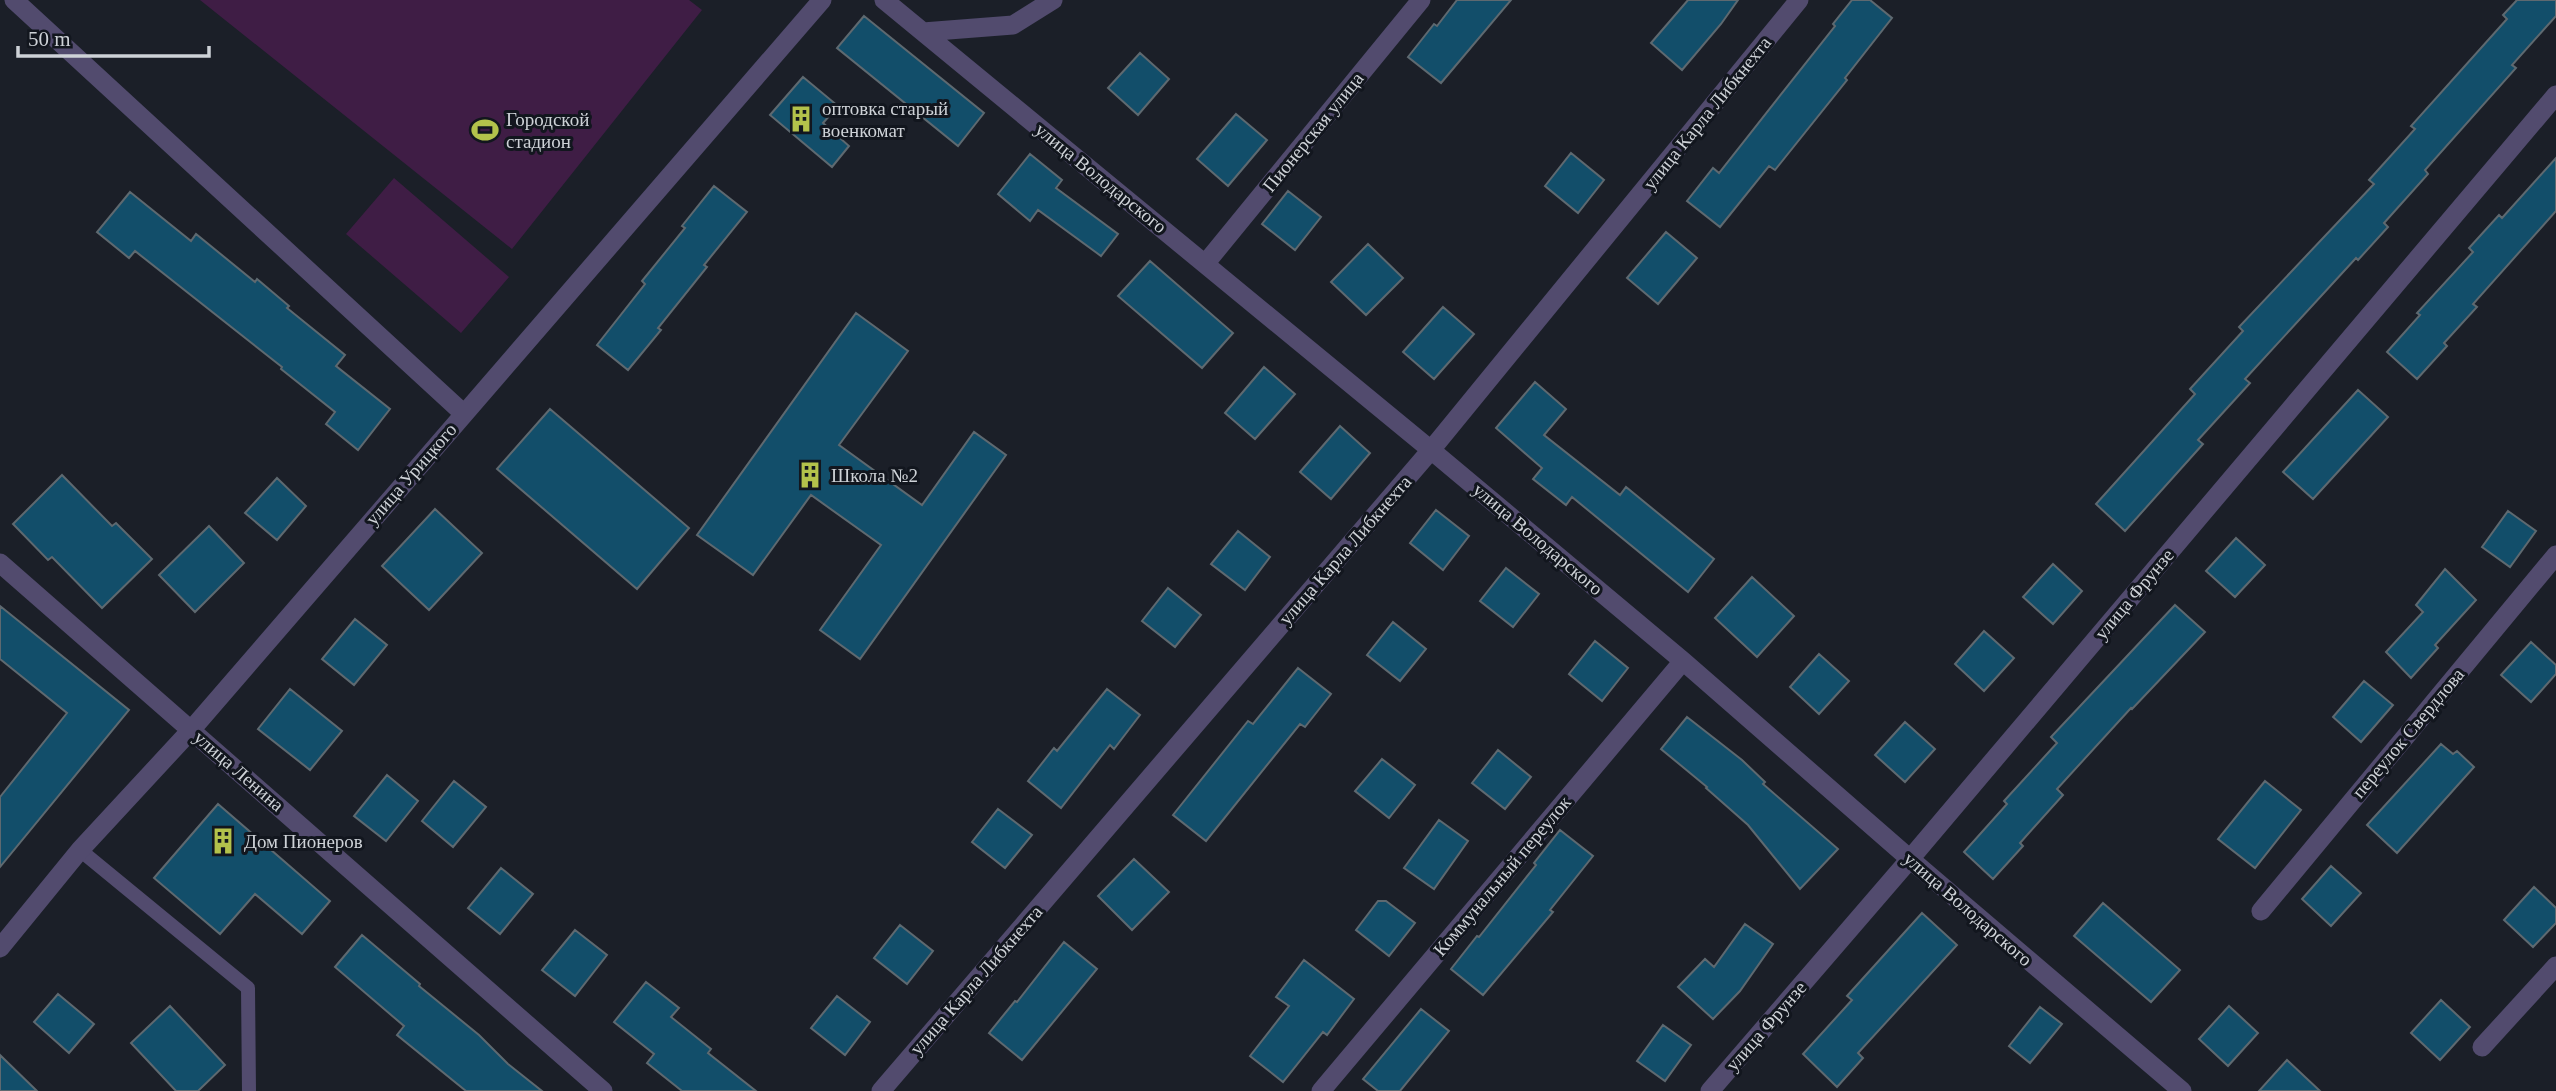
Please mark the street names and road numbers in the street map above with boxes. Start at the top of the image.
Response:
street label: улица Карла Либкнехта [1639,32,1776,194]
street label: Пионерская улица [1258,68,1368,196]
street label: улица Володарского [1031,119,1171,237]
street label: улица Урицкого [361,419,461,529]
street label: улица Карла Либкнехта [1275,471,1416,629]
street label: улица Володарского [1469,479,1607,599]
street label: улица Фрунзе [2090,545,2178,643]
street label: переулок Свердлова [2348,664,2469,802]
street label: улица Ленина [190,726,288,816]
street label: Коммунальный переулок [1429,791,1575,960]
street label: улица Володарского [1900,848,2036,970]
street label: улица Карла Либкнехта [906,901,1047,1059]
street label: улица Фрунзе [1721,977,1811,1075]

